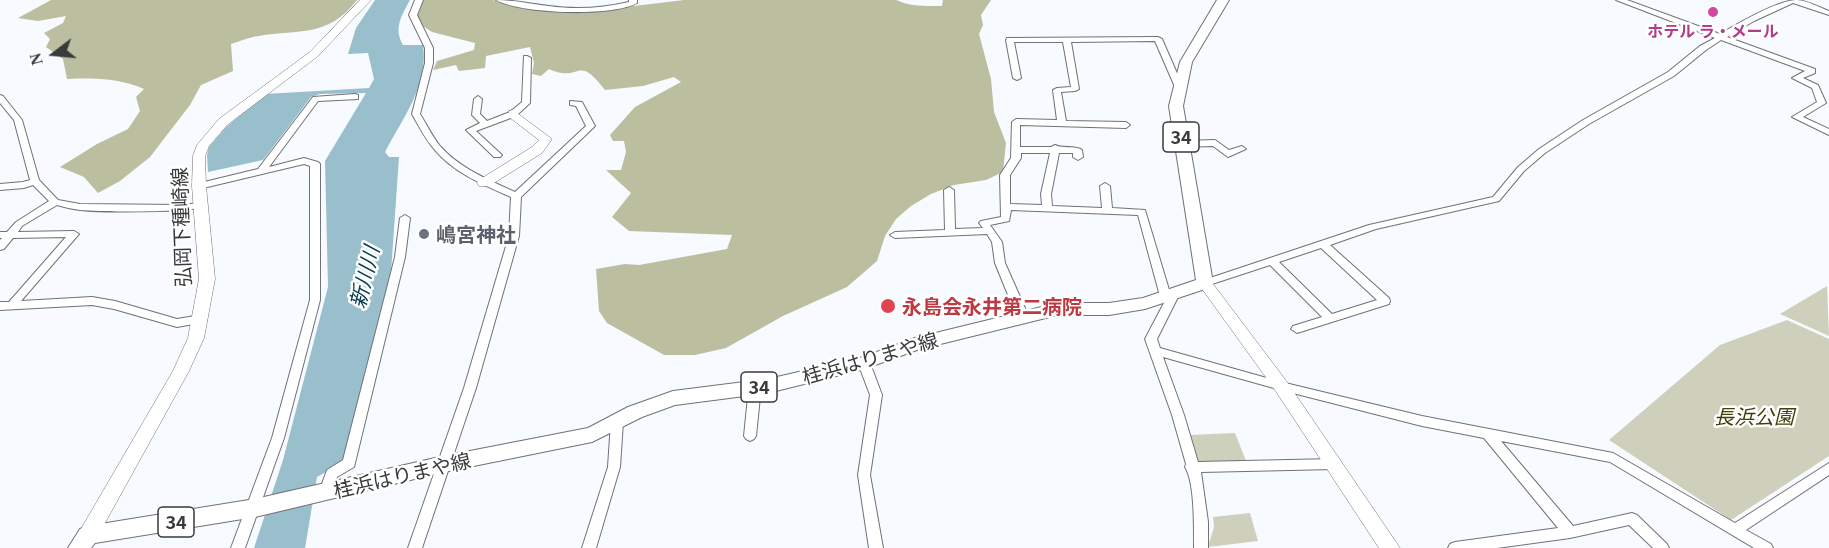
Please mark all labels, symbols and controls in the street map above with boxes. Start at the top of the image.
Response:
marker: ホテル ラ・メール [1706,5,1720,19]
place label: ホテル ラ・メール [1647,21,1779,41]
north arrow [24,24,84,84]
text: N [26,51,46,67]
road number: 34 [1163,122,1199,152]
street label: 弘岡下種崎線 [167,167,195,287]
place label: 嶋宮神社 [436,222,516,246]
marker: 嶋宮神社 [417,227,431,241]
water label: 新川川 [344,243,384,311]
place label: 永島会永井第二病院 [902,294,1082,318]
marker: 永島会永井第二病院 [879,297,897,315]
street label: 桂浜はりまや線 [799,327,941,389]
road number: 34 [741,372,777,402]
park label: 長浜公園 [1714,404,1794,428]
street label: 桂浜はりまや線 [331,448,473,502]
road number: 34 [158,507,194,537]

